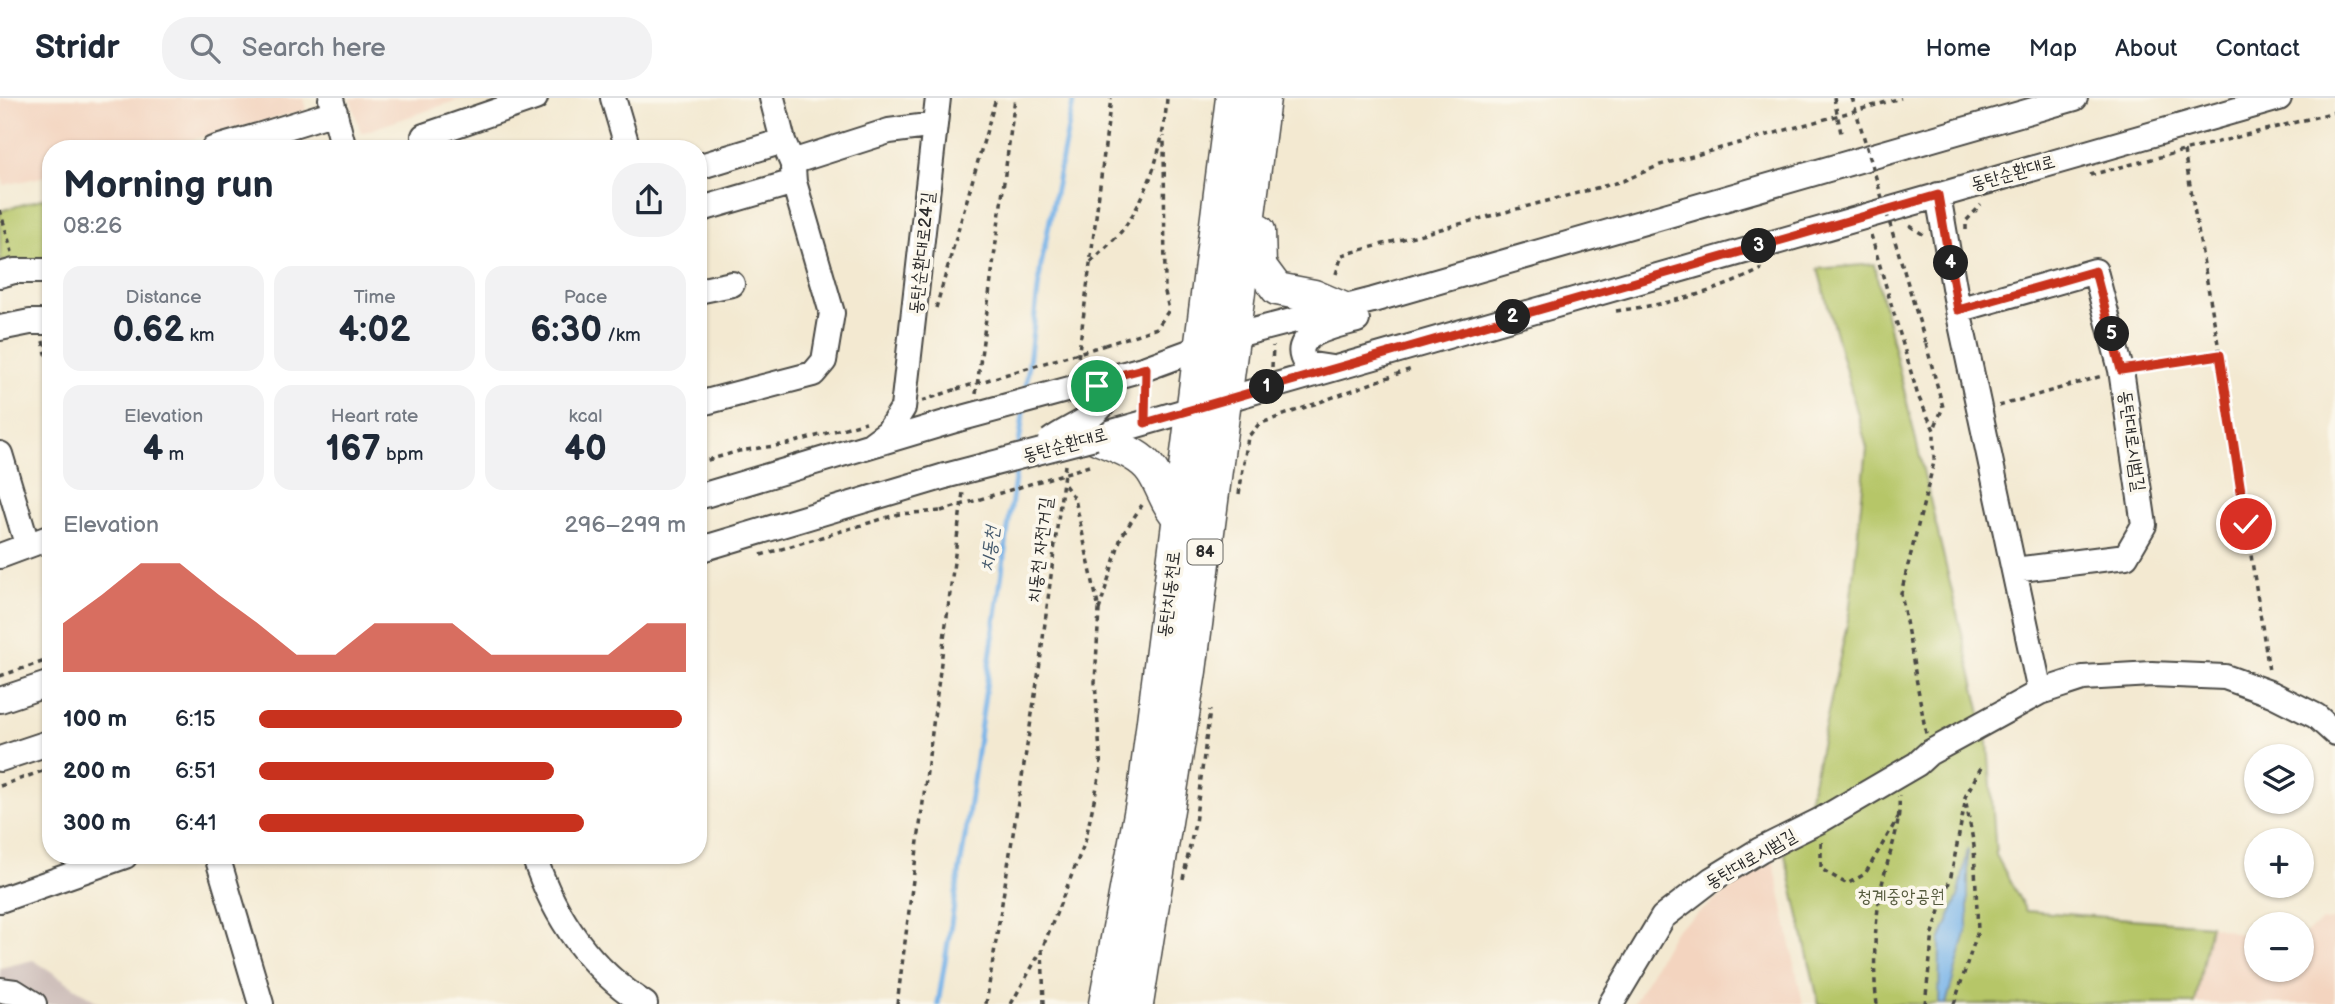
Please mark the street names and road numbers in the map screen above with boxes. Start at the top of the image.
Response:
street label: 동탄순환대로 [1968,151,2058,195]
street label: 동탄순환대로24길 [905,190,939,315]
street label: 동탄대로시범길 [2115,389,2150,493]
street label: 동탄순환대로 [1020,424,1110,466]
street label: 치동천 자전거길 [1023,495,1057,604]
road number: 84 [1188,540,1222,565]
street label: 동탄치동천로 [1153,550,1185,638]
street label: 동탄대로시범길 [1702,824,1801,893]

